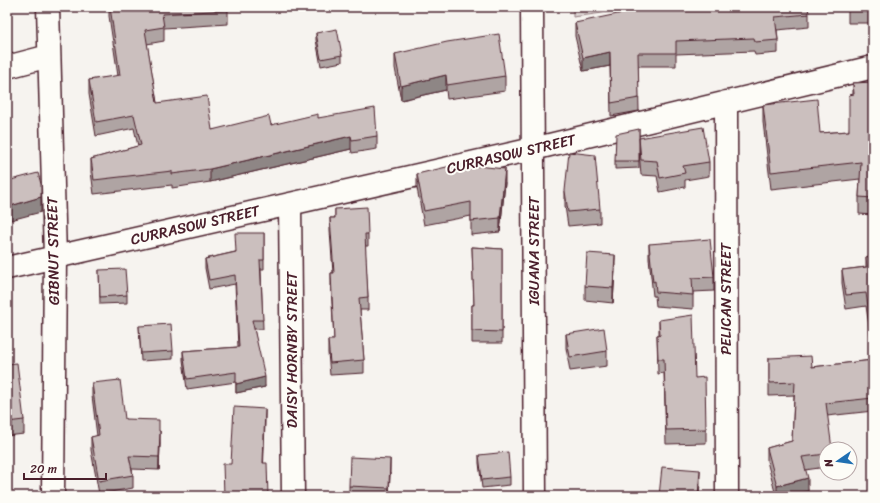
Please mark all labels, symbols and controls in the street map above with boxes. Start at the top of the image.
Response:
street label: CURRASOW STREET [444,126,579,181]
street label: IGUANA STREET [521,195,547,306]
street label: GIBNUT STREET [39,196,67,305]
street label: CURRASOW STREET [128,197,263,252]
street label: PELICAN STREET [713,242,739,355]
street label: DAISY HORNBY STREET [279,270,305,428]
north arrow [818,441,858,481]
scale bar [24,455,106,481]
text: N [819,457,839,470]
text: 20 m [30,458,57,480]

